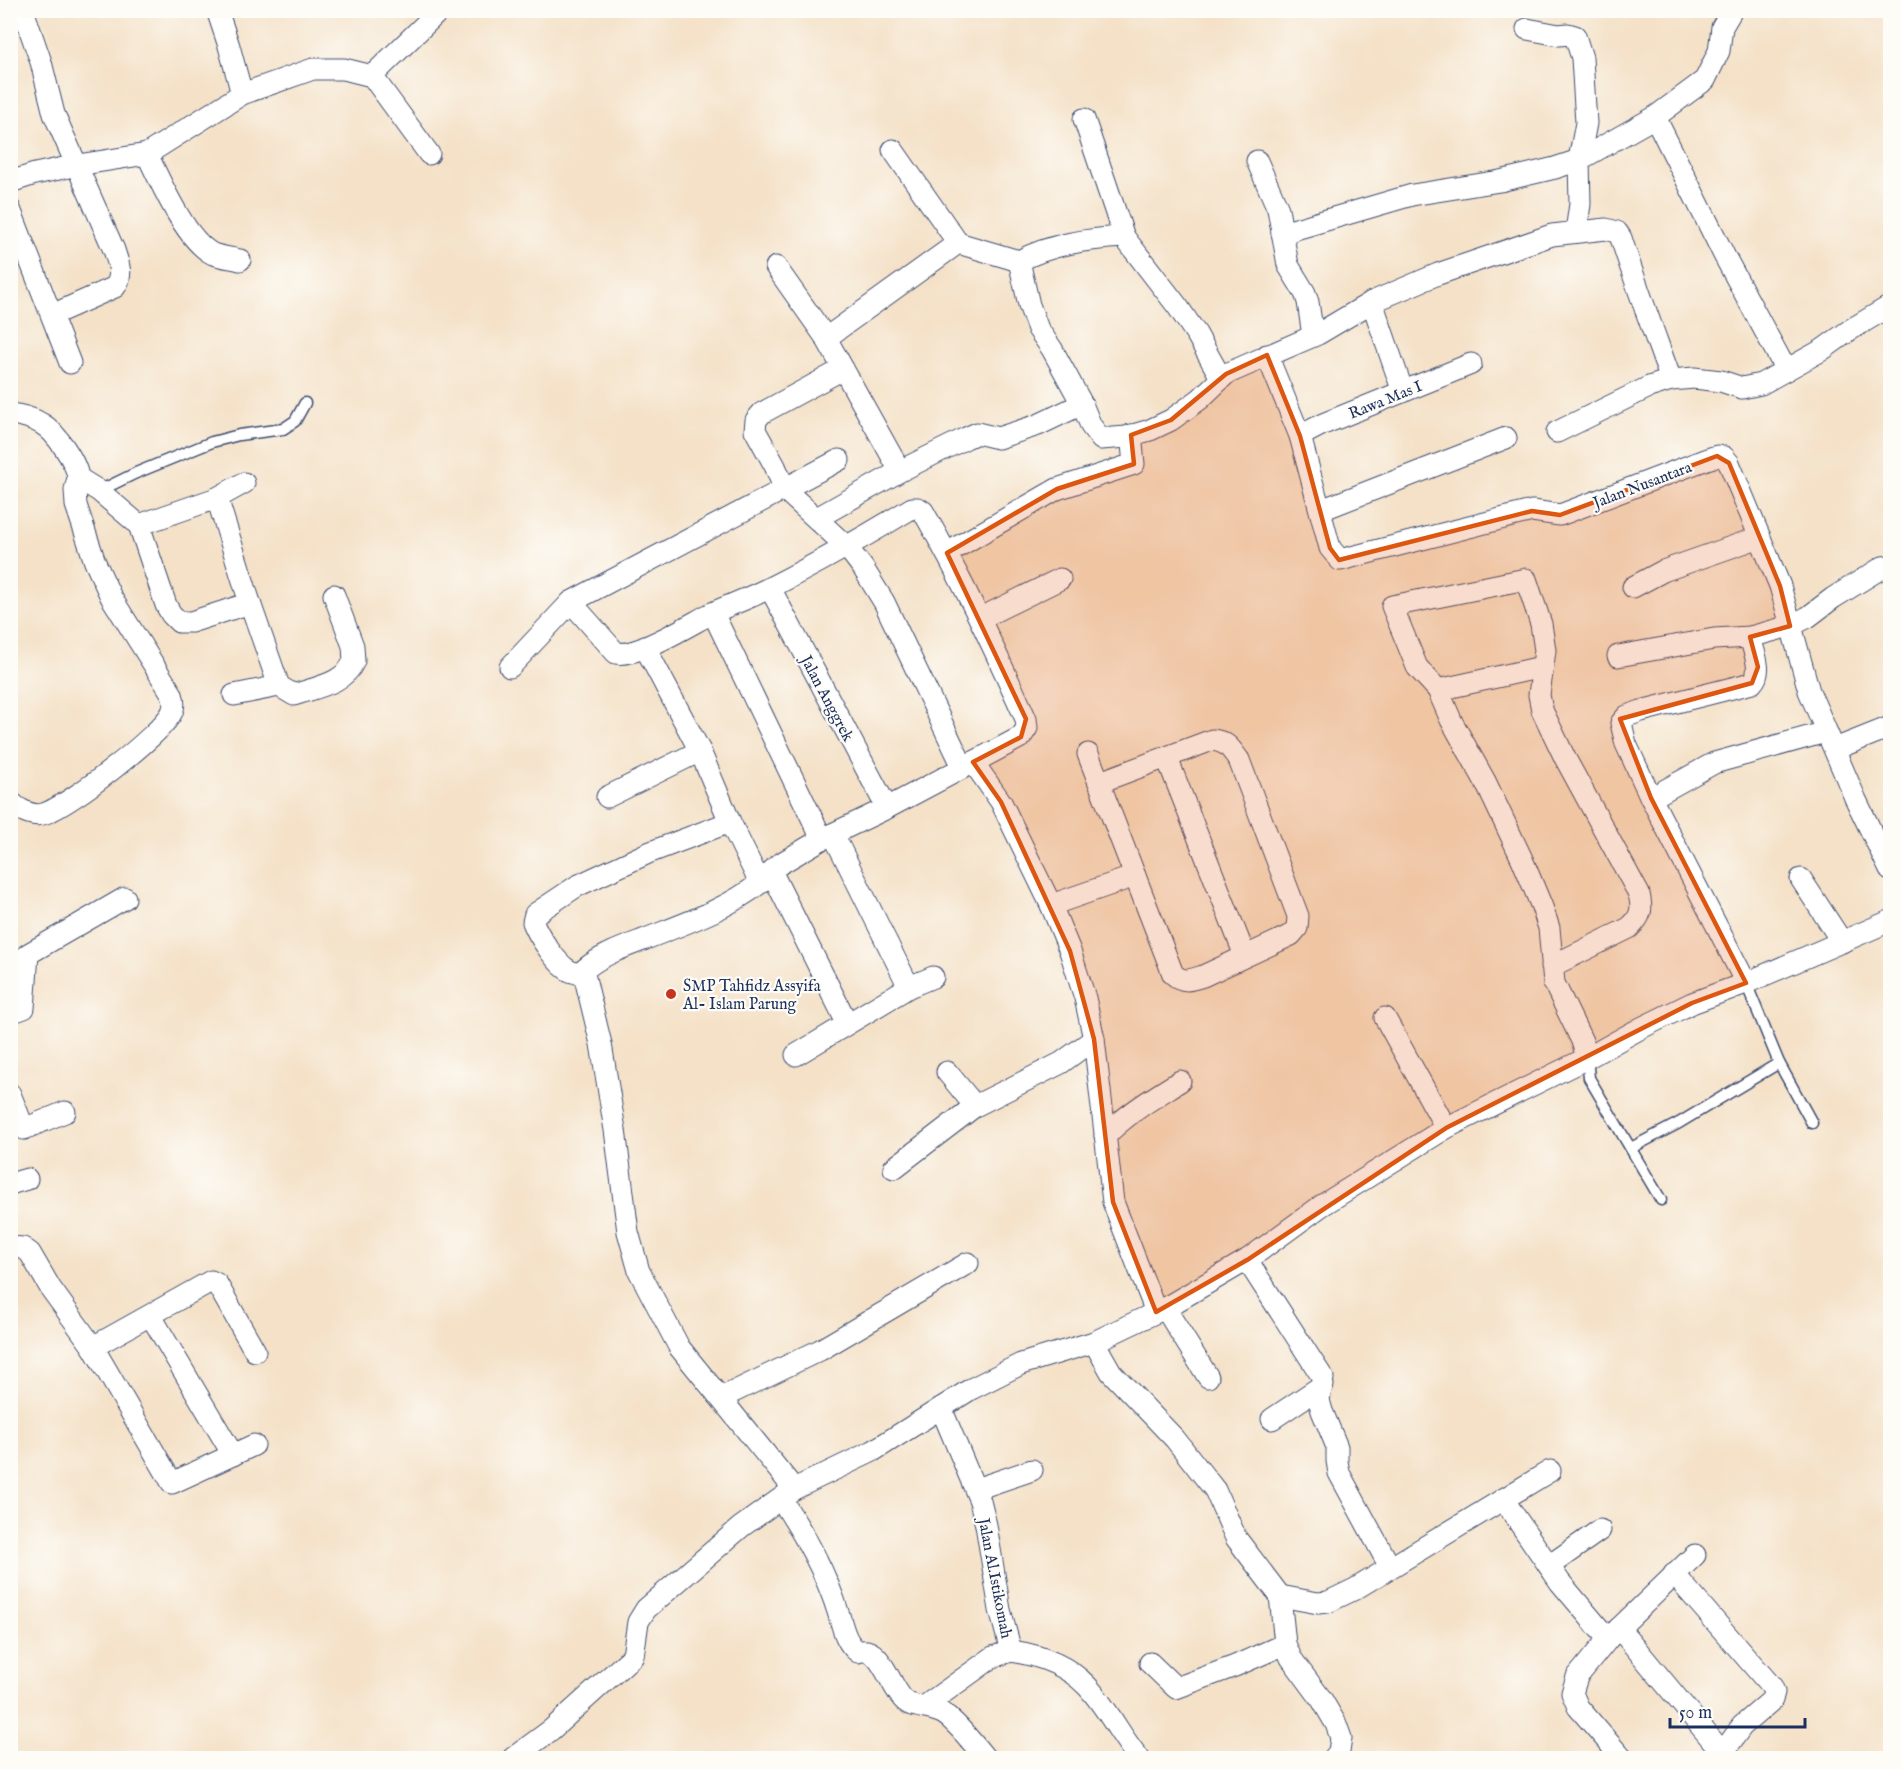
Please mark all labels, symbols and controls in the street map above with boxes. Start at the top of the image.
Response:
street label: Rawa Mas I [1346,377,1426,425]
street label: Jalan Nusantara [1589,458,1695,515]
street label: Jalan Anggrek [794,651,858,746]
place label: SMP Tahfidz Assyifa Al- Islam Parung [682,977,821,1015]
marker: SMP Tahfidz Assyifa Al- Islam Parung [664,987,678,1001]
street label: Jalan Al.Istikomah [972,1515,1016,1641]
scale bar [1670,1691,1805,1729]
text: 50 m [1679,1702,1712,1725]

